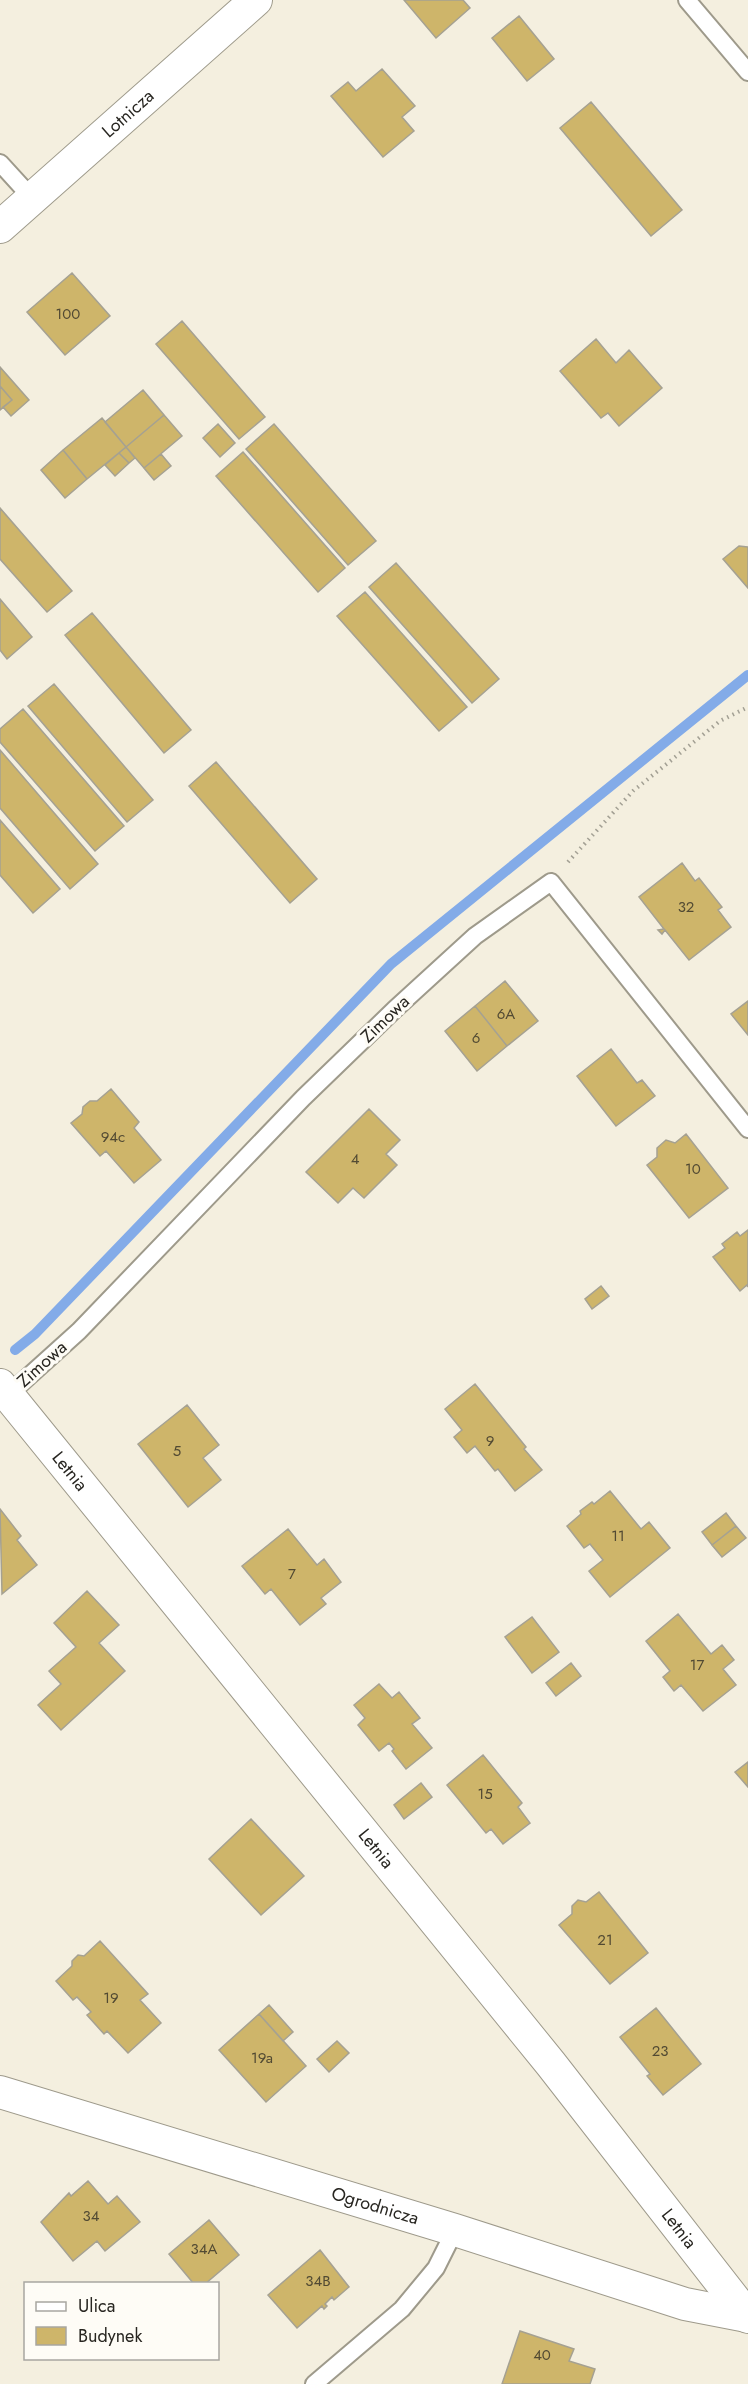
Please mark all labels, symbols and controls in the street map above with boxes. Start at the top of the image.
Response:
street label: Lotnicza [96,83,160,144]
house number: 100 [56,303,80,325]
house number: 32 [678,896,694,918]
street label: Zimowa [355,989,415,1049]
house number: 6A [497,1003,515,1025]
house number: 6 [472,1027,480,1049]
house number: 94c [101,1126,125,1148]
house number: 4 [351,1148,360,1170]
house number: 10 [685,1158,701,1180]
street label: Zimowa [11,1335,73,1393]
house number: 9 [486,1430,494,1452]
house number: 5 [173,1440,181,1462]
street label: Letnia [46,1446,94,1497]
house number: 11 [611,1525,625,1547]
house number: 7 [288,1563,296,1585]
house number: 17 [690,1654,704,1676]
house number: 15 [477,1783,493,1805]
street label: Letnia [352,1823,400,1874]
house number: 21 [597,1929,613,1951]
house number: 19 [103,1987,119,2009]
house number: 23 [652,2040,668,2062]
house number: 19a [251,2047,273,2069]
street label: Ogrodnicza [328,2180,422,2231]
street label: Letnia [655,2203,703,2254]
house number: 34 [83,2205,100,2227]
house number: 34A [191,2238,218,2260]
house number: 34B [305,2270,331,2292]
legend [24,2282,219,2360]
text: Ulica [78,2293,115,2319]
text: Budynek [78,2323,142,2349]
house number: 40 [533,2344,551,2366]

